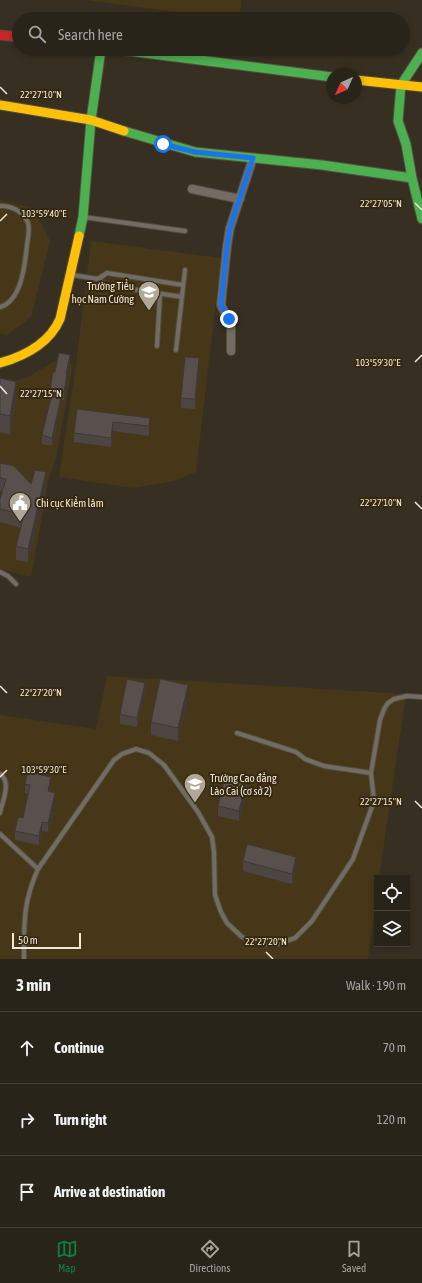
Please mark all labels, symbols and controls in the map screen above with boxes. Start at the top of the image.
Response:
search box [12,12,410,56]
icon: search [26,23,48,45]
text: Search here [58,26,123,43]
north arrow [326,68,362,104]
text: 22°27'10"N [20,89,62,100]
route start [154,135,172,153]
text: 22°27'05"N [360,198,402,209]
text: 103°59'40"E [22,208,67,219]
place label: Trường Tiểu học Nam Cường [71,279,134,306]
school or university icon: Trường Tiểu học Nam Cường [136,279,162,312]
route end [220,310,238,328]
text: 103°59'30"E [356,357,401,368]
text: 22°27'15"N [20,388,62,399]
public building icon: Chi cục Kiểm lâm [7,490,33,523]
place label: Chi cục Kiểm lâm [36,496,104,510]
text: 22°27'10"N [360,497,402,508]
text: 22°27'20"N [20,687,62,698]
text: 103°59'30"E [22,764,67,775]
school or university icon: Trường Cao đẳng Lào Cai (cơ sở 2) [182,771,208,804]
place label: Trường Cao đẳng Lào Cai (cơ sở 2) [210,772,277,797]
text: 22°27'15"N [360,796,402,807]
map controls [374,875,410,947]
button: locate [374,875,410,911]
button: layers [374,911,410,947]
scale bar [12,931,81,950]
text: 50 m [18,934,38,946]
text: 22°27'20"N [245,936,287,947]
text: 3 min [16,975,51,995]
text: Walk · 190 m [346,978,406,993]
icon: ahead [16,1037,38,1059]
text: Continue [54,1039,104,1056]
text: 70 m [383,1040,406,1055]
icon: right [16,1109,38,1131]
text: Turn right [54,1111,107,1128]
text: 120 m [377,1112,406,1127]
icon: arrive [16,1181,38,1203]
text: Arrive at destination [54,1183,165,1200]
tab: Map [56,1238,78,1274]
tab: Directions [189,1238,230,1274]
tab: Saved [342,1238,366,1274]

